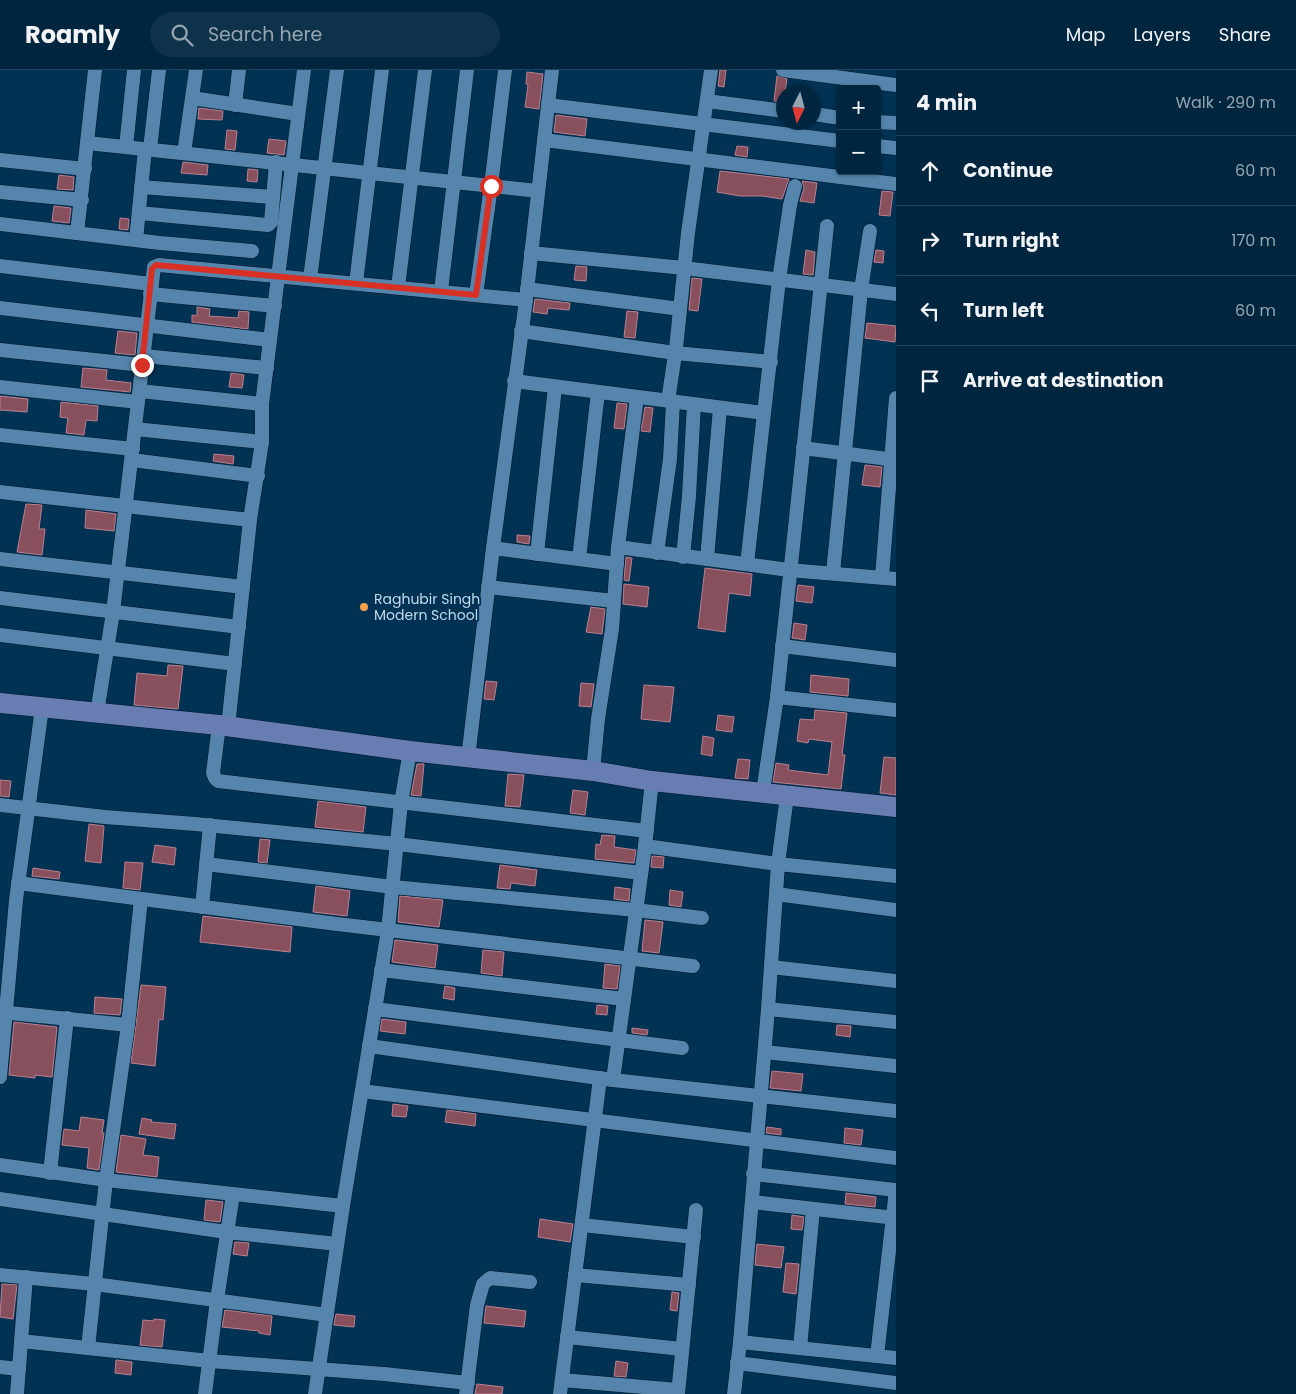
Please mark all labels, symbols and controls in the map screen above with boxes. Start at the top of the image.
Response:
search box [150,12,500,57]
text: Roamly [25,18,120,51]
icon: search [168,21,196,49]
text: Search here [208,21,322,48]
text: Map [1066,22,1106,47]
text: Layers [1134,22,1191,47]
text: Share [1219,22,1271,47]
north arrow [776,85,821,130]
map controls [836,85,881,175]
button: + [836,85,881,130]
text: 4 min [916,88,977,117]
text: Walk · 290 m [1175,91,1276,114]
button: − [836,130,881,175]
icon: ahead [916,157,944,185]
text: Continue [963,157,1053,184]
text: 60 m [1235,159,1276,182]
route start [480,175,503,198]
icon: right [916,227,944,255]
text: Turn right [963,227,1059,254]
text: 170 m [1231,229,1276,252]
icon: left [916,297,944,325]
text: Turn left [963,297,1044,324]
text: 60 m [1235,299,1276,322]
route end [131,354,154,377]
icon: arrive [916,367,944,395]
text: Arrive at destination [963,367,1164,394]
place label: Raghubir Singh Modern School [374,589,480,625]
marker: Raghubir Singh Modern School [358,601,370,613]

